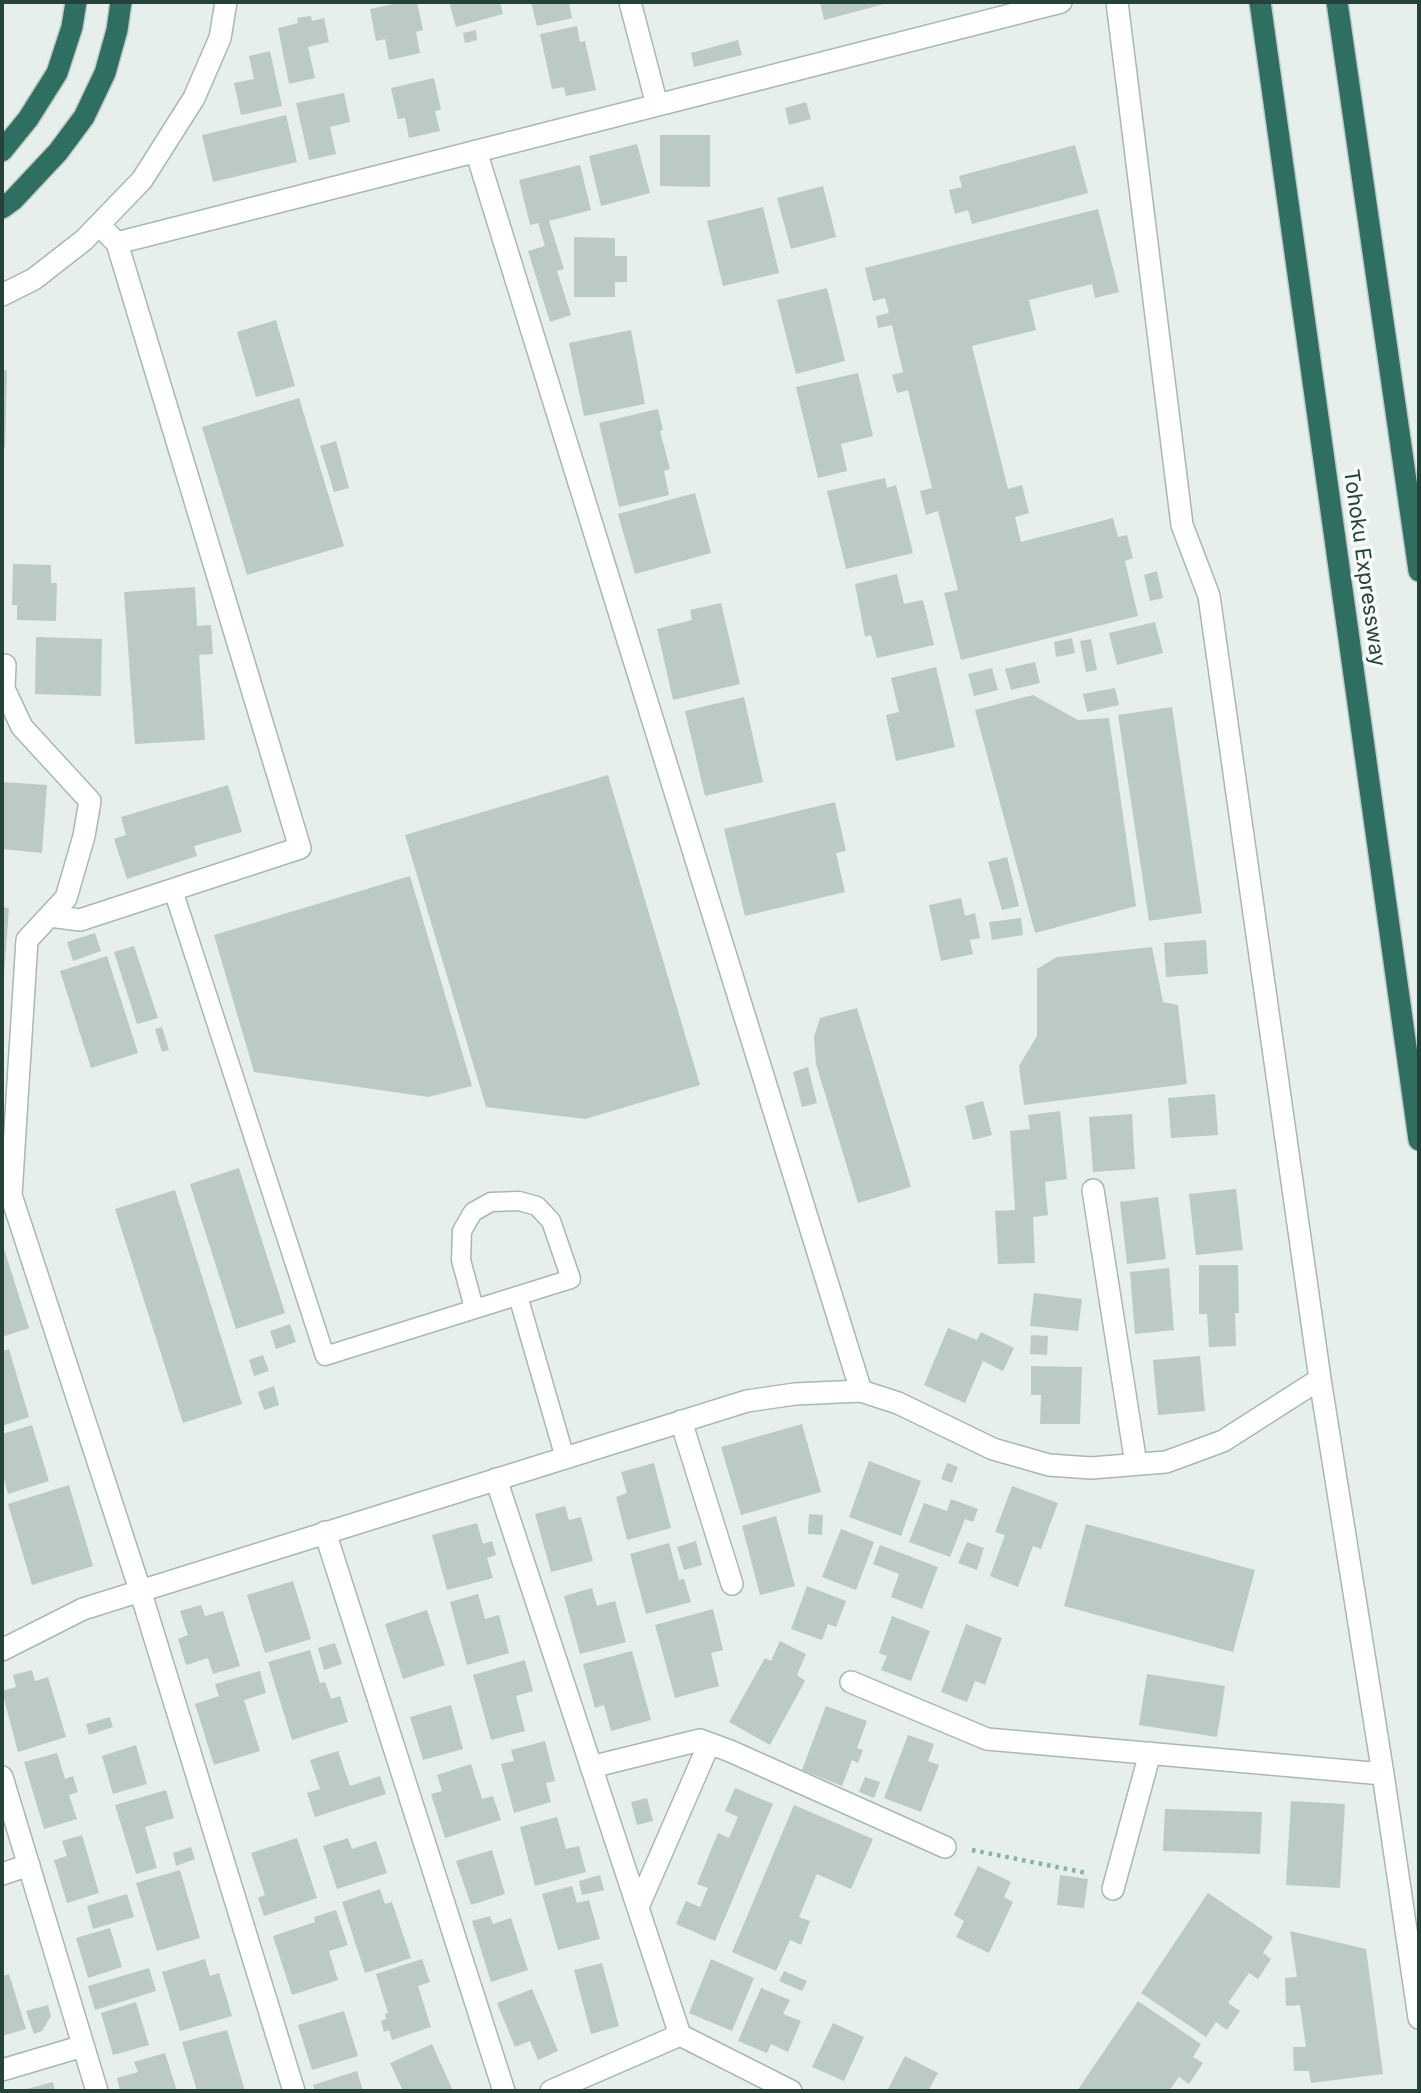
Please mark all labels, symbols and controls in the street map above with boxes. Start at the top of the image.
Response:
street label: Tohoku Expressway [1338,468,1390,668]

